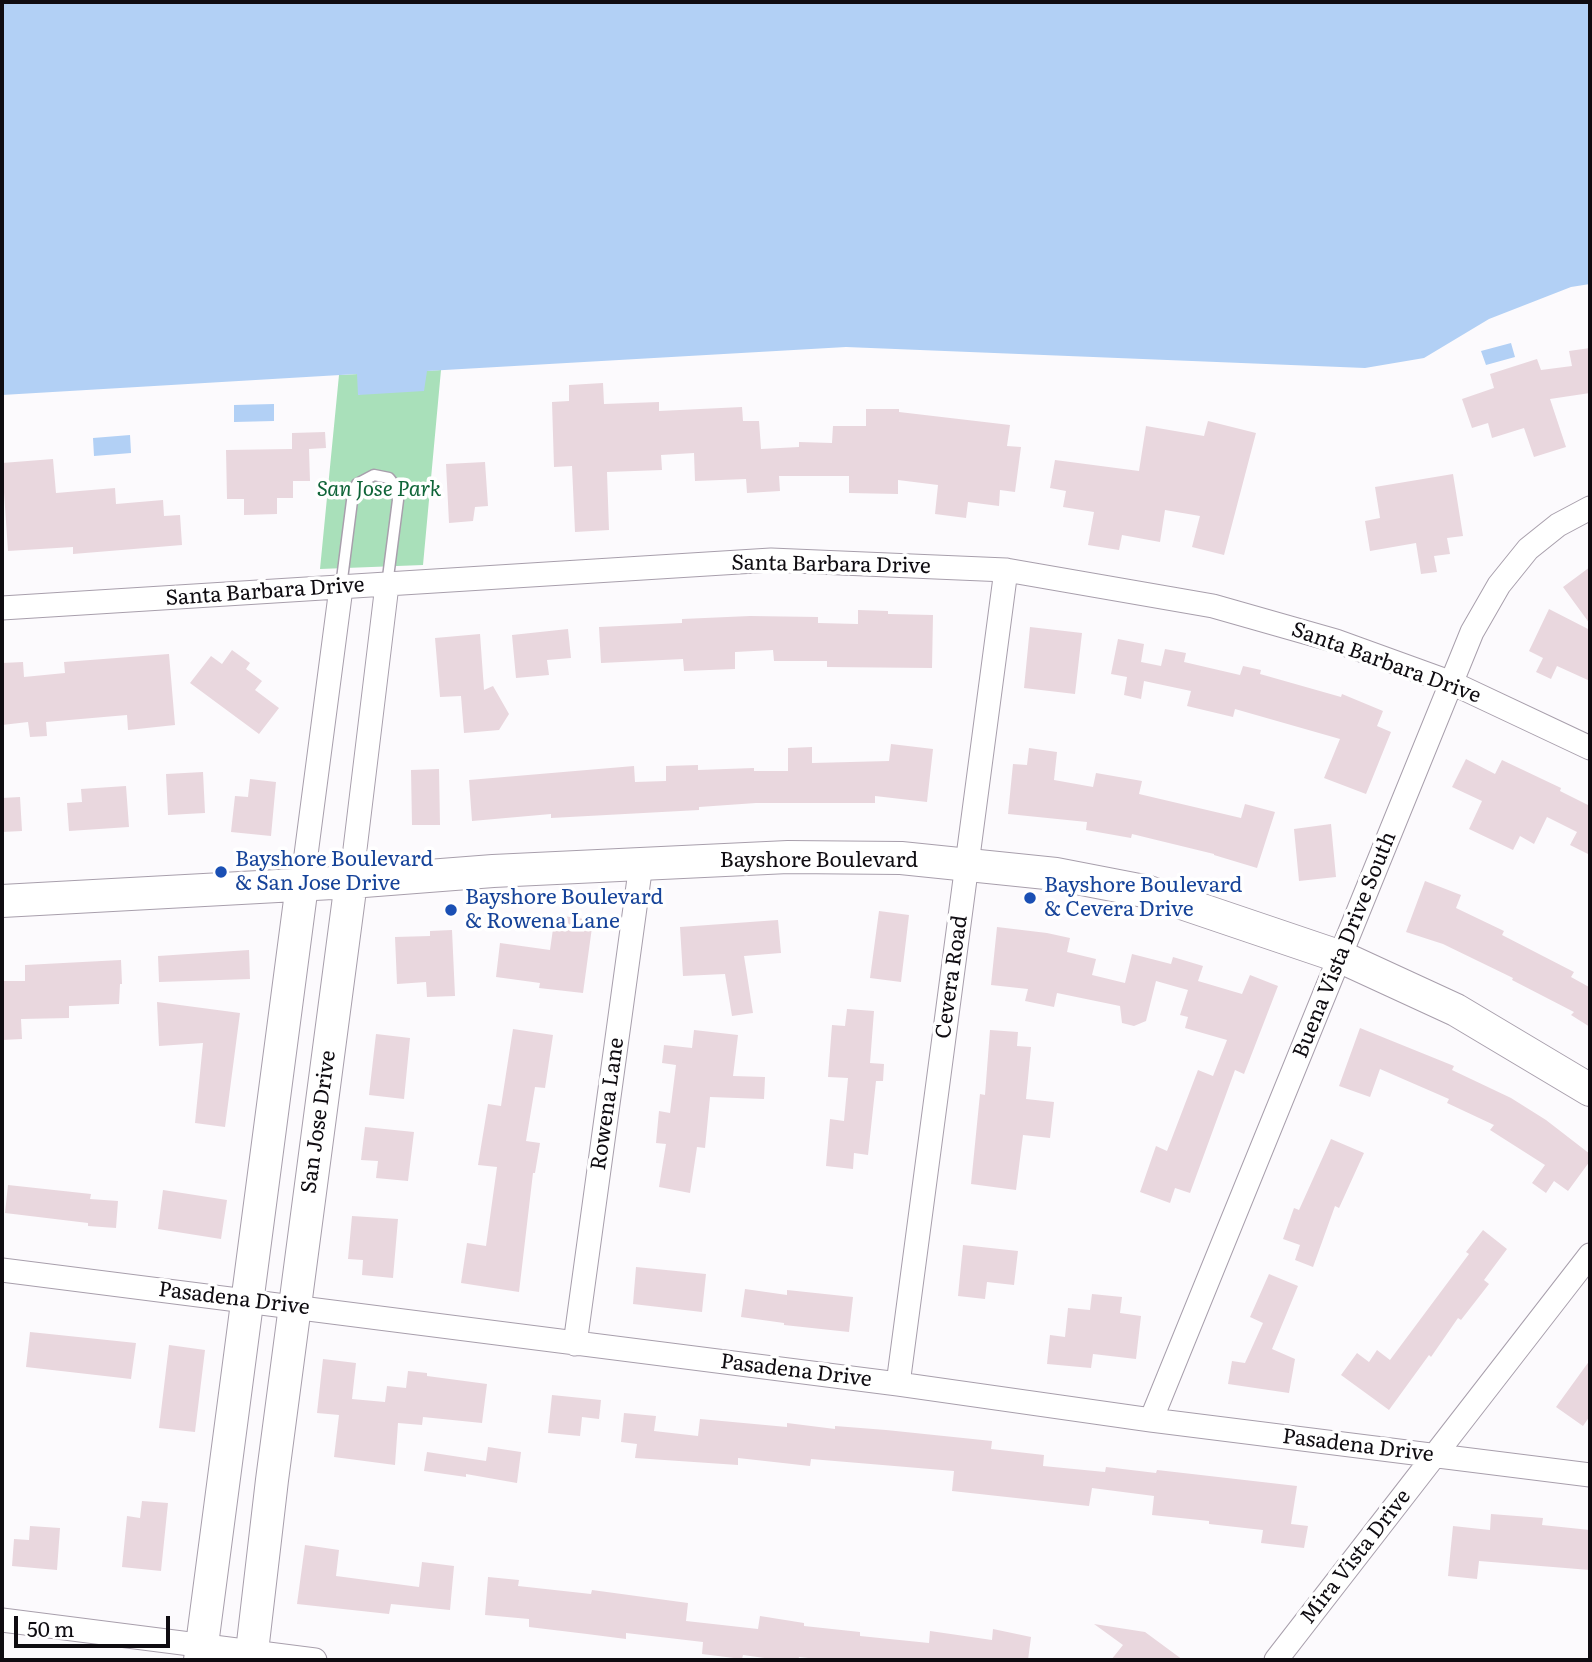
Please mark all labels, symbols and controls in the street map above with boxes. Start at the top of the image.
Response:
park label: San Jose Park [317,477,441,503]
street label: Santa Barbara Drive [731,551,931,579]
street label: Santa Barbara Drive [165,572,365,612]
street label: Santa Barbara Drive [1288,617,1484,709]
street label: Buena Vista Drive South [1288,828,1402,1062]
place label: Bayshore Boulevard & San Jose Drive [235,847,433,897]
street label: Bayshore Boulevard [720,848,918,874]
marker: Bayshore Boulevard & San Jose Drive [213,864,229,880]
place label: Bayshore Boulevard & Cevera Drive [1044,873,1242,923]
place label: Bayshore Boulevard & Rowena Lane [465,885,663,935]
marker: Bayshore Boulevard & Cevera Drive [1022,890,1038,906]
marker: Bayshore Boulevard & Rowena Lane [443,902,459,918]
street label: Cevera Road [931,914,973,1040]
street label: Rowena Lane [586,1036,630,1172]
street label: San Jose Drive [296,1049,342,1195]
street label: Pasadena Drive [157,1277,311,1321]
street label: Pasadena Drive [719,1349,873,1393]
street label: Pasadena Drive [1281,1424,1435,1468]
street label: Mira Vista Drive [1296,1485,1416,1629]
scale bar [18,1602,173,1646]
text: 50 m [27,1612,74,1643]

